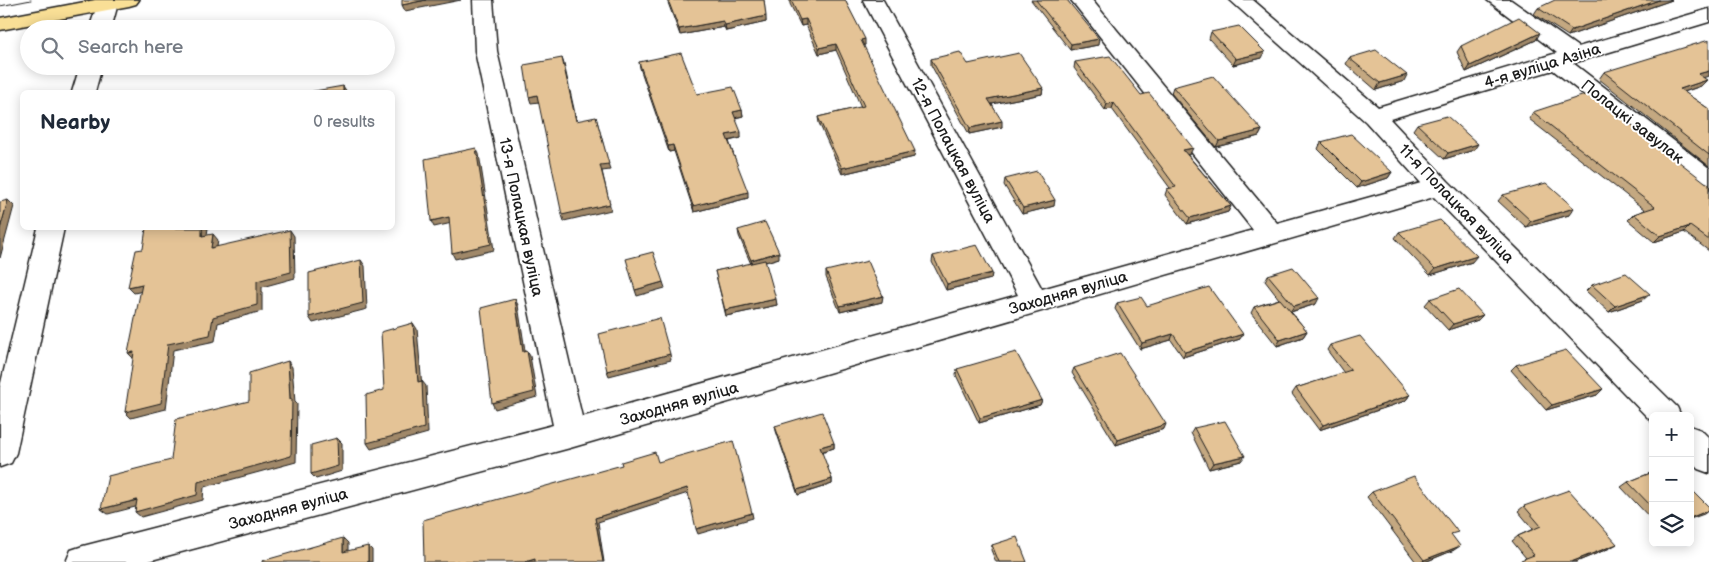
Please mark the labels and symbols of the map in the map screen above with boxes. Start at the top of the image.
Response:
street label: 4-я вуліца Азіна [1482,40,1603,93]
street label: 12-я Полацкая вуліца [906,75,999,227]
street label: Полацкі завулак [1577,76,1688,168]
street label: 13-я Полацкая вуліца [494,136,547,299]
street label: 11-я Полацкая вуліца [1394,141,1518,268]
street label: Заходняя вуліца [1007,267,1130,319]
street label: Заходняя вуліца [618,378,741,430]
street label: Заходняя вуліца [227,484,350,534]

